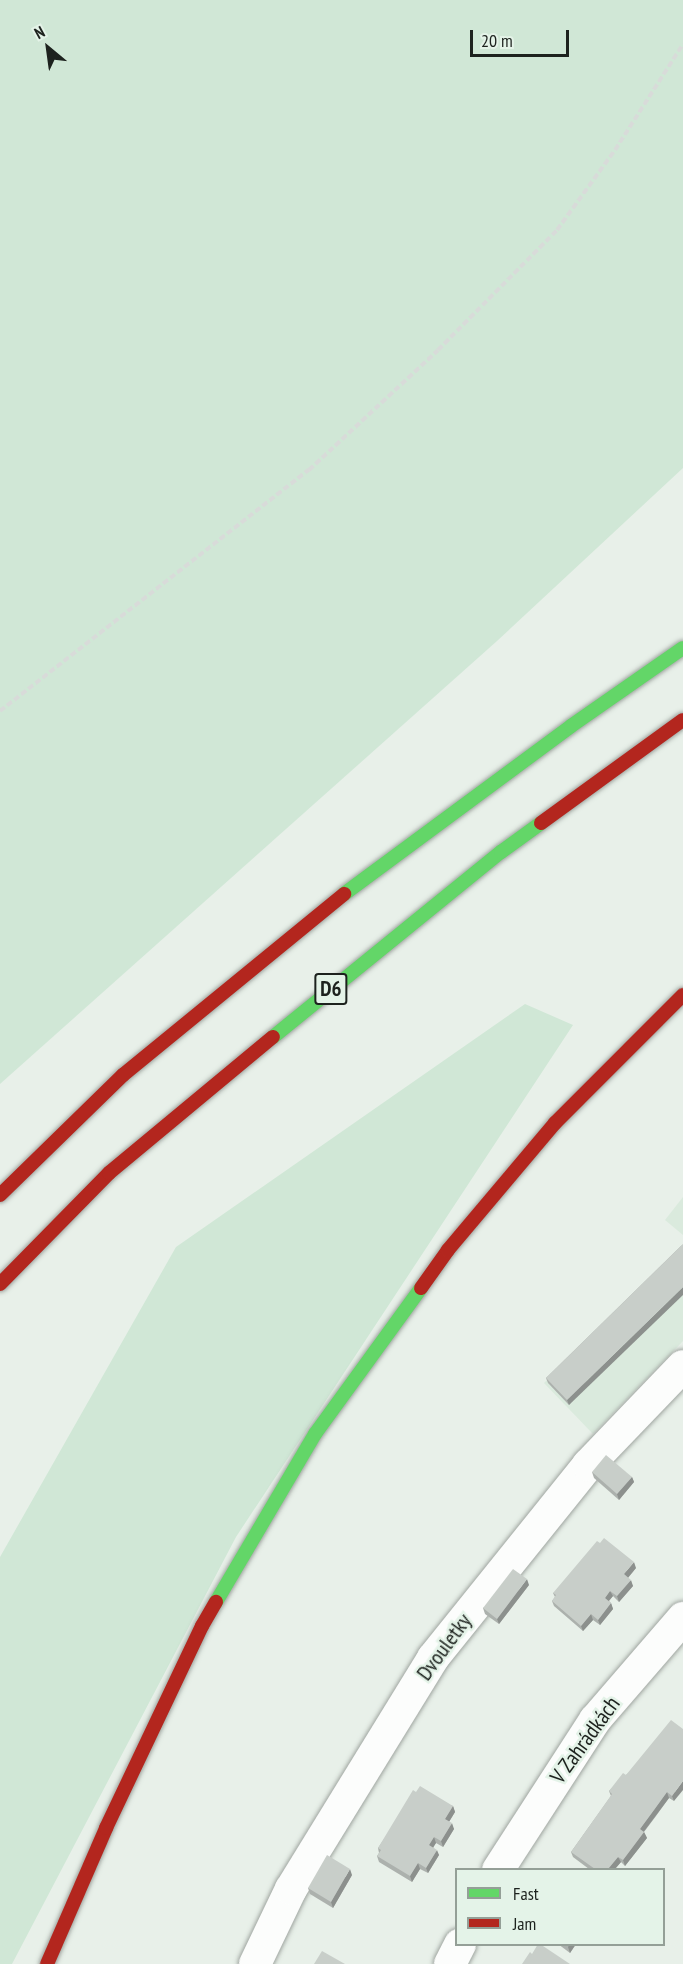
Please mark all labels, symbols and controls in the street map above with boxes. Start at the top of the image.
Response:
north arrow [18,18,78,78]
scale bar [473,18,572,56]
text: N [31,21,48,43]
text: 20 m [481,29,513,52]
road number: D6 [313,971,349,1007]
street label: Dvouletky [411,1609,477,1685]
street label: V Zahrádkách [544,1691,626,1789]
legend [455,1868,665,1946]
text: Fast [513,1882,539,1905]
text: Jam [513,1912,536,1935]

